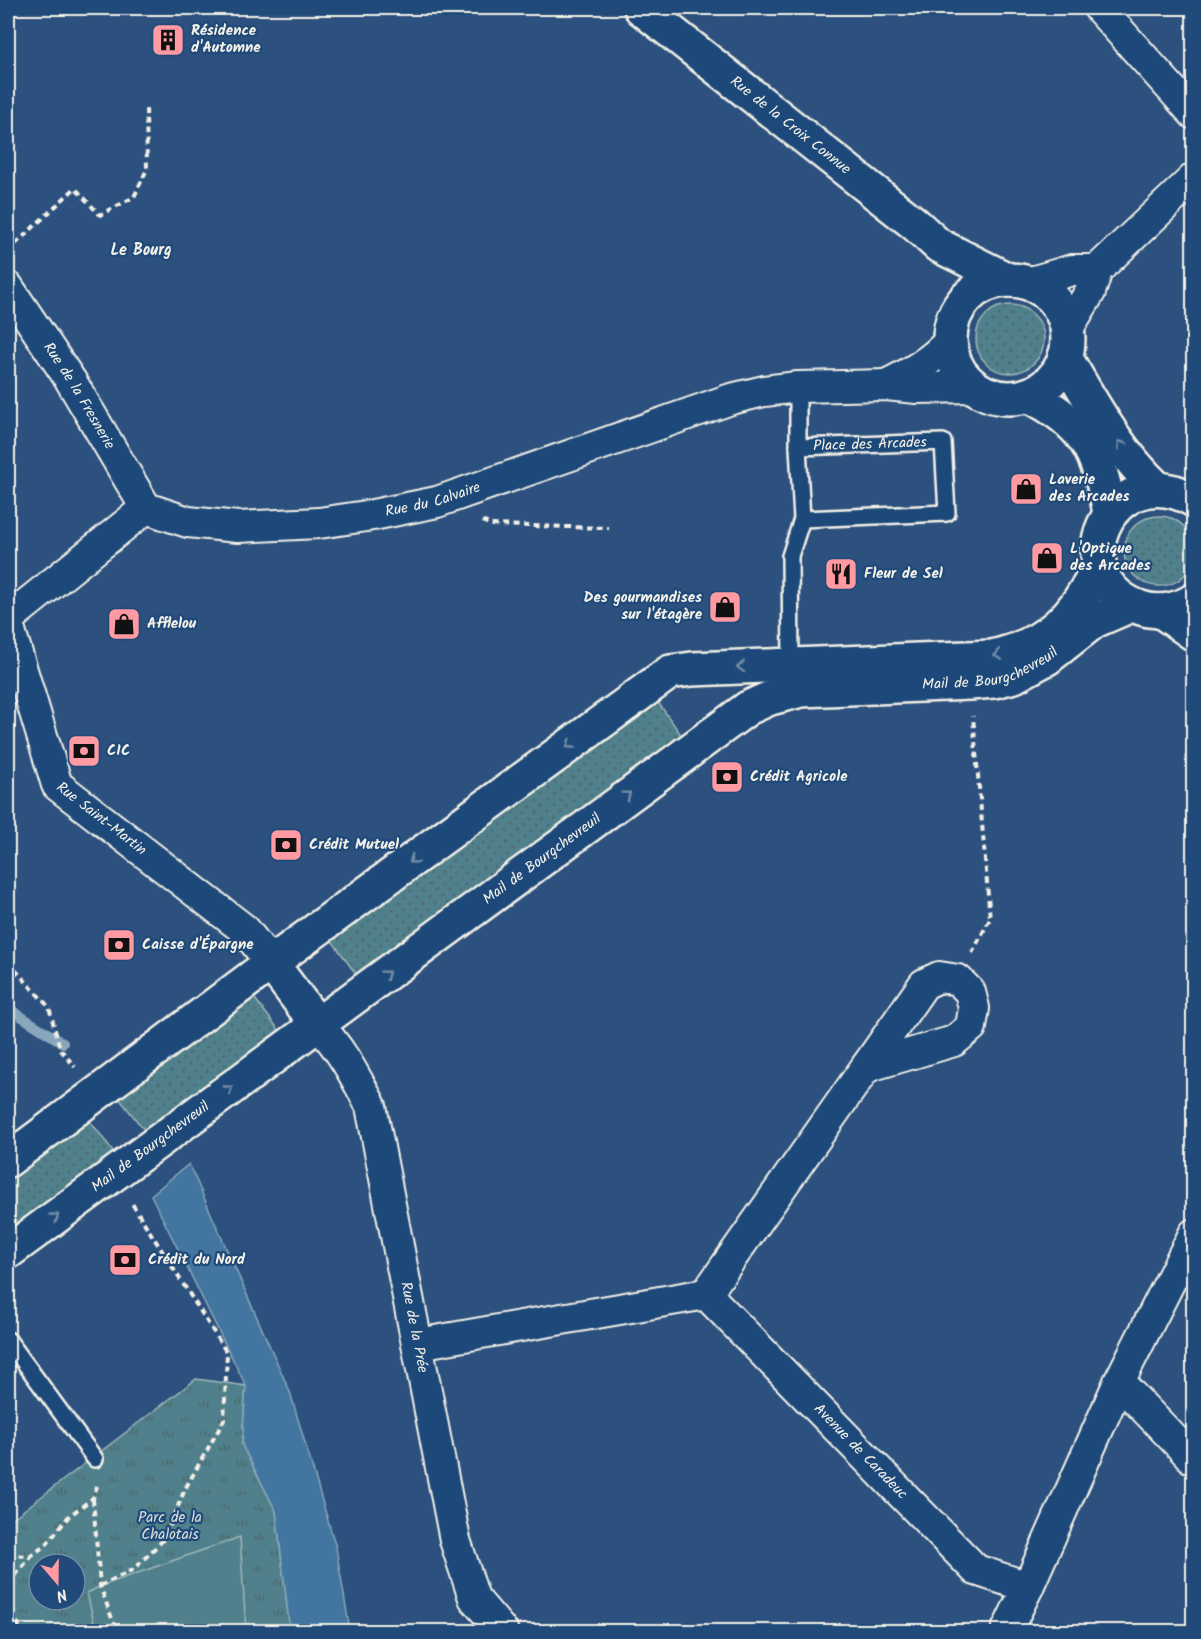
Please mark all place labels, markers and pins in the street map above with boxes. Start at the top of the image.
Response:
place label: Résidence d'Automne [191,19,261,60]
building icon: Résidence d'Automne [150,22,186,58]
place label: Laverie des Arcades [1049,468,1129,509]
shop icon: Laverie des Arcades [1008,471,1044,507]
place label: L'Optique des Arcades [1070,537,1150,578]
shop icon: L'Optique des Arcades [1029,540,1065,576]
restaurant icon: Fleur de Sel [823,556,859,592]
place label: Fleur de Sel [864,562,943,586]
place label: Des gourmandises sur l'étagère [584,586,703,627]
shop icon: Des gourmandises sur l'étagère [707,589,743,625]
shop icon: Afflelou [106,606,142,642]
place label: Afflelou [147,612,197,636]
bank icon: CIC [66,733,102,769]
place label: CIC [107,739,130,763]
bank icon: Crédit Agricole [709,759,745,795]
place label: Crédit Agricole [750,765,848,789]
bank icon: Crédit Mutuel [268,827,304,863]
place label: Crédit Mutuel [309,833,399,857]
bank icon: Caisse d'Épargne [101,927,137,963]
place label: Caisse d'Épargne [142,933,254,957]
bank icon: Crédit du Nord [107,1242,143,1278]
place label: Crédit du Nord [148,1248,246,1272]

